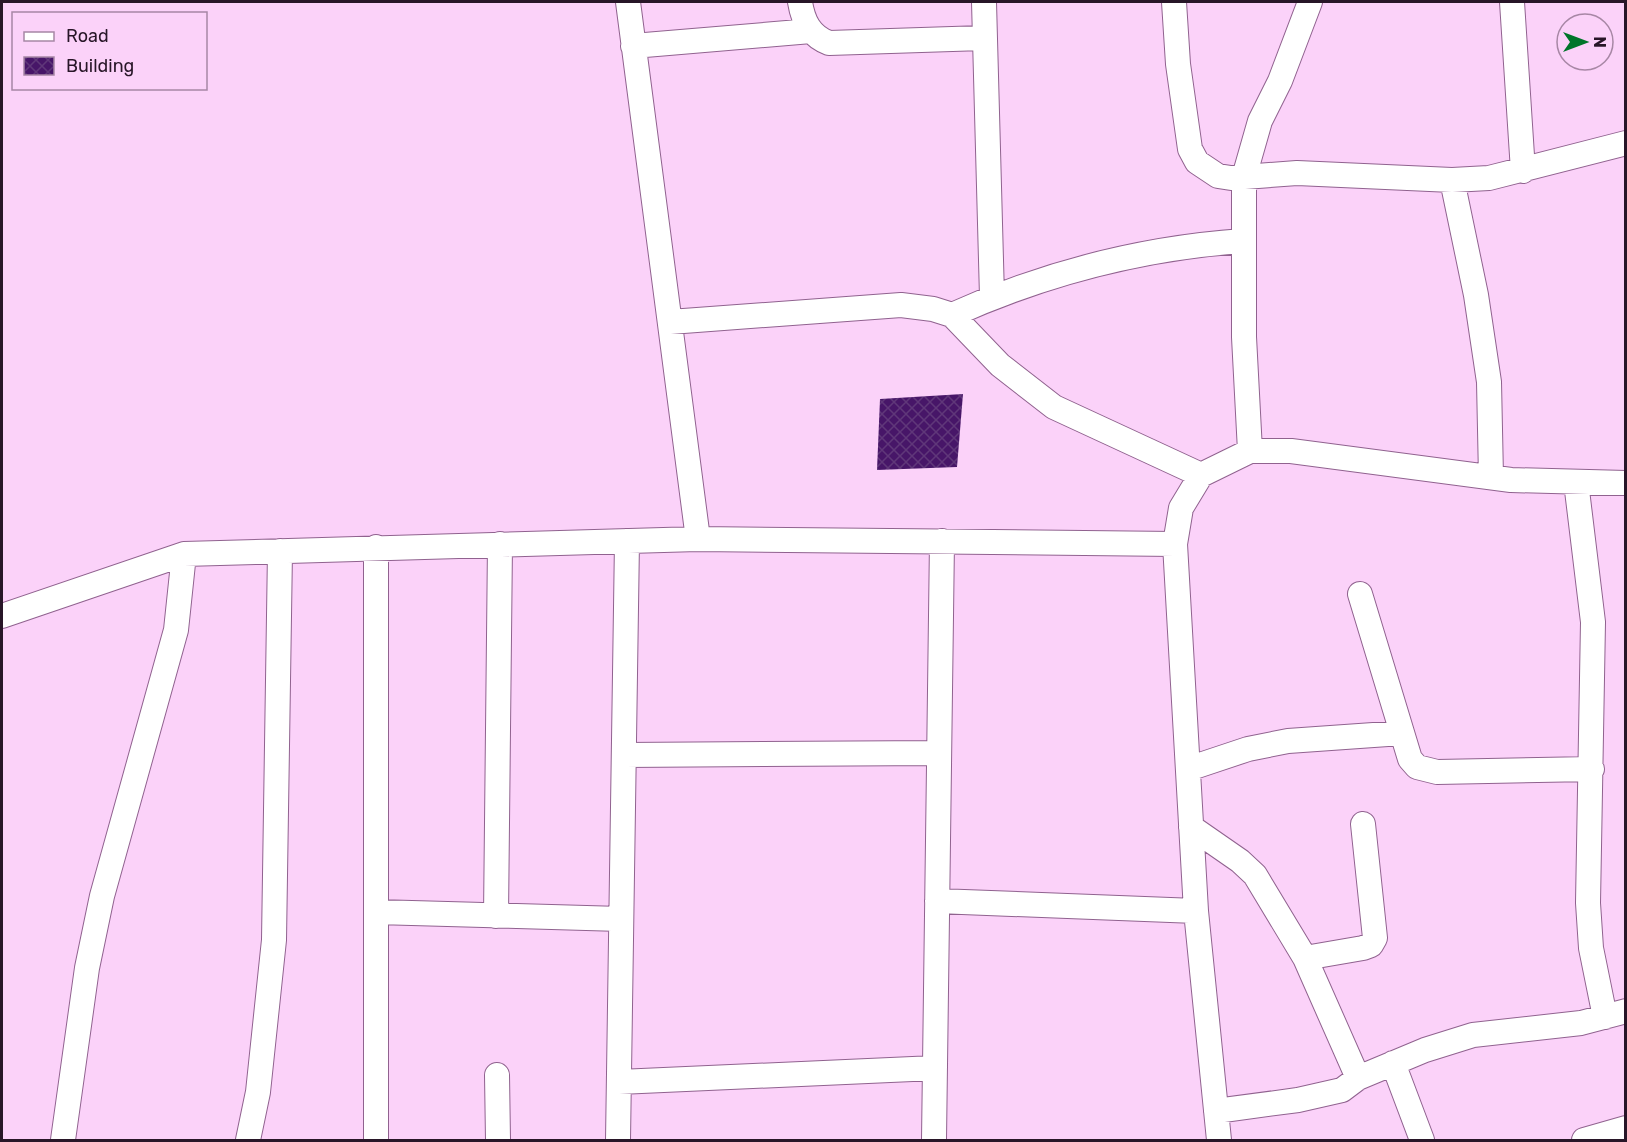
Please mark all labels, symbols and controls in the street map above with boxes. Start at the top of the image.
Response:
legend [12,12,207,90]
north arrow [1555,12,1615,72]
text: Road [66,25,109,47]
text: N [1590,36,1609,48]
text: Building [66,55,134,77]

